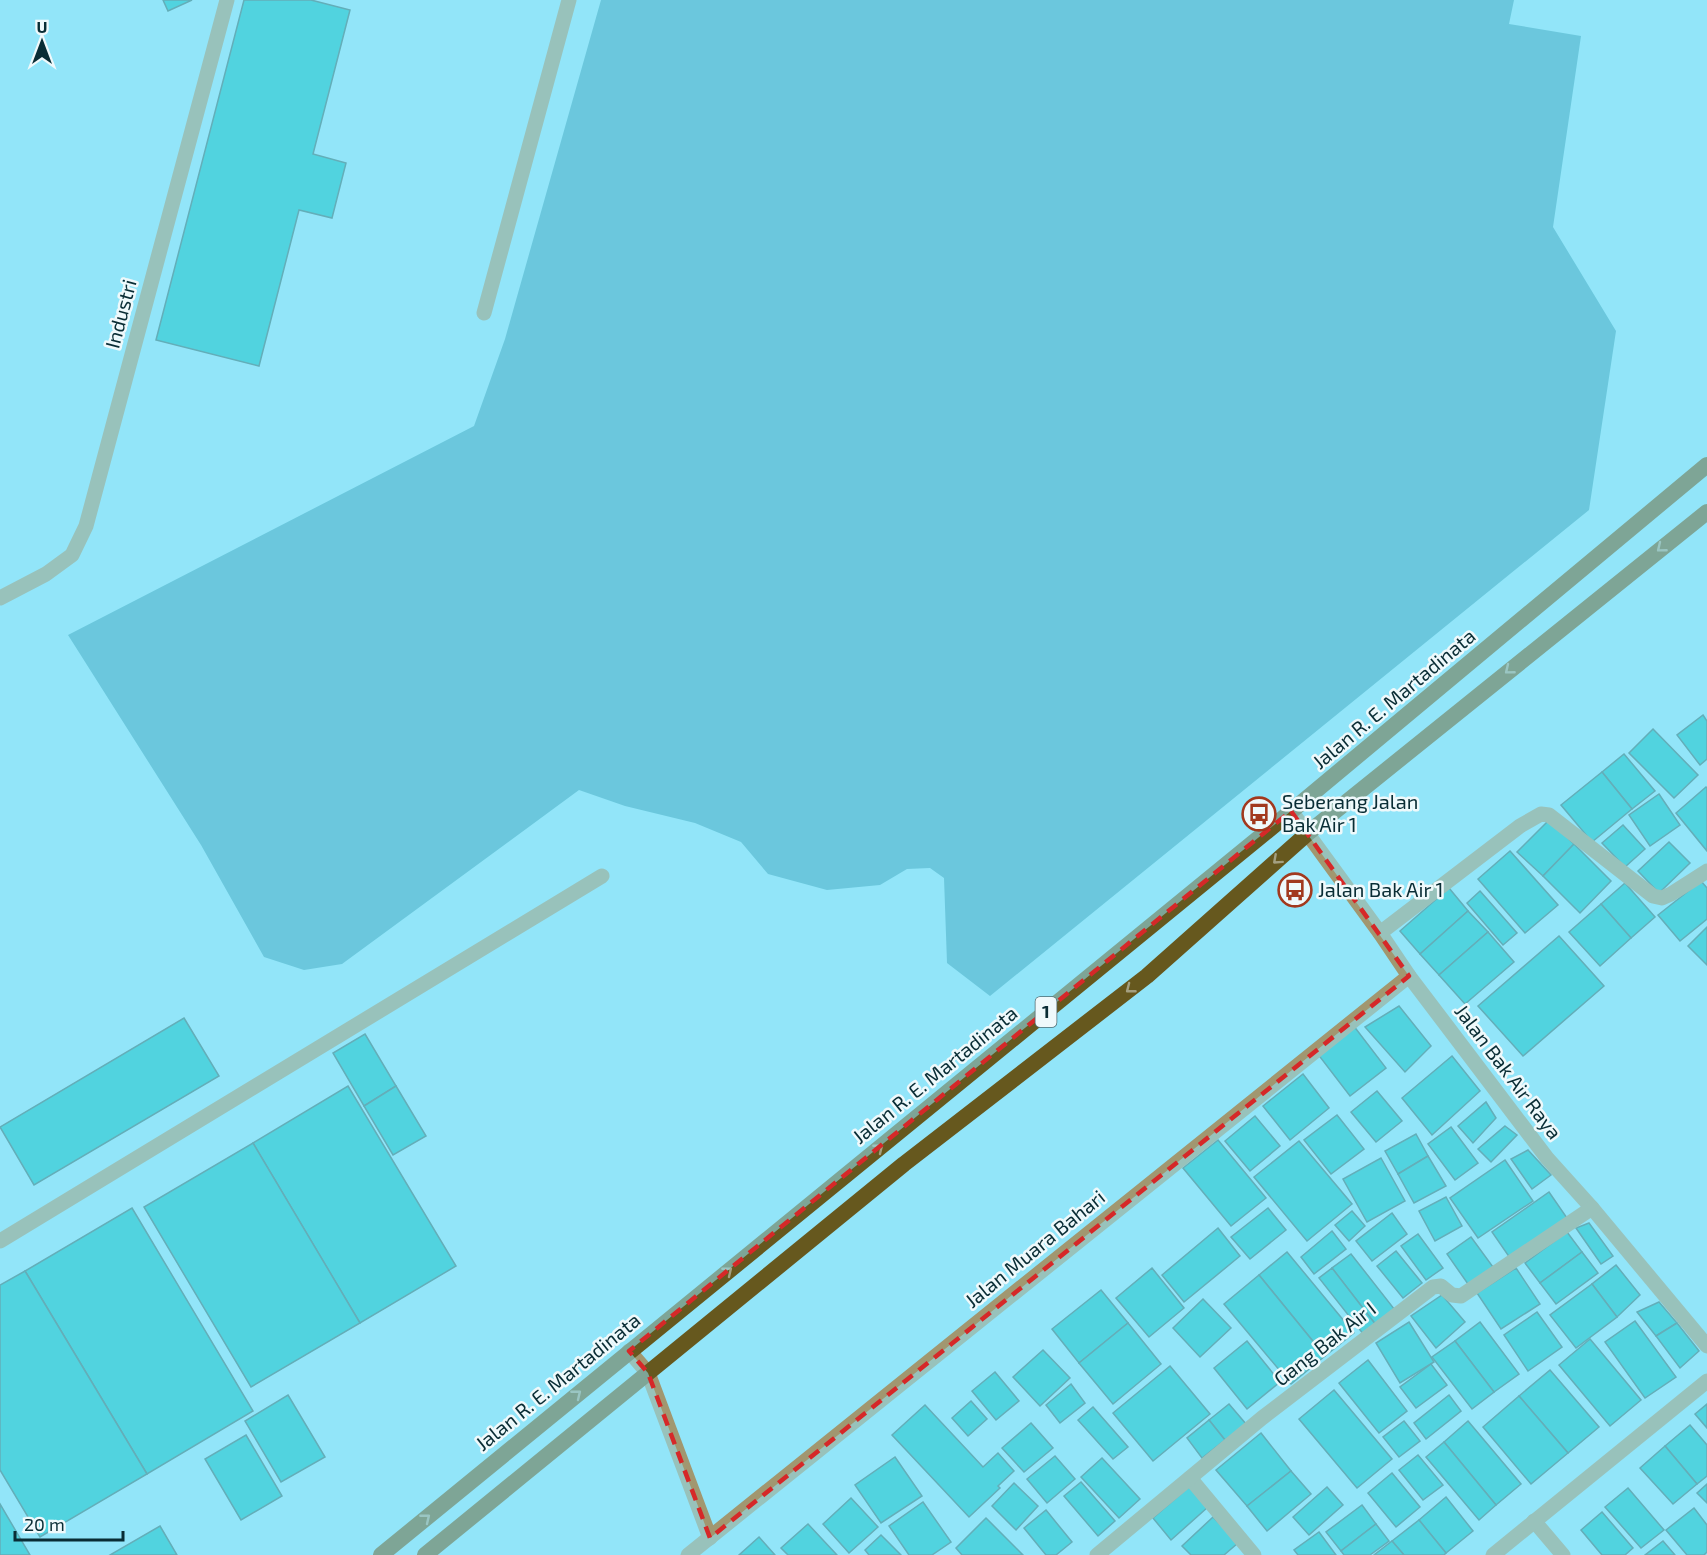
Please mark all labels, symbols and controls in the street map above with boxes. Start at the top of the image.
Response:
north arrow [12,12,72,72]
text: U [37,17,47,36]
street label: Industri [99,277,141,351]
one-way arrow [1657,540,1668,551]
street label: Jalan R. E. Martadinata [1307,623,1480,773]
one-way arrow [1505,663,1516,674]
place label: Seberang Jalan Bak Air 1 [1282,789,1418,836]
bus stop icon: Seberang Jalan Bak Air 1 [1241,796,1277,832]
one-way arrow [1273,853,1284,864]
bus stop icon: Jalan Bak Air 1 [1277,872,1313,908]
place label: Jalan Bak Air 1 [1318,877,1444,901]
one-way arrow [1126,981,1137,992]
road number: 1 [1036,997,1056,1027]
street label: Jalan Bak Air Raya [1450,999,1567,1143]
street label: Jalan R. E. Martadinata [847,1000,1022,1148]
one-way arrow [872,1144,883,1155]
street label: Jalan Muara Bahari [960,1184,1109,1312]
one-way arrow [721,1267,732,1278]
street label: Gang Bak Air I [1269,1296,1380,1390]
street label: Jalan R. E. Martadinata [470,1307,645,1455]
one-way arrow [570,1390,581,1401]
scale bar [15,1504,123,1542]
text: 20 m [24,1513,65,1535]
one-way arrow [419,1514,430,1525]

